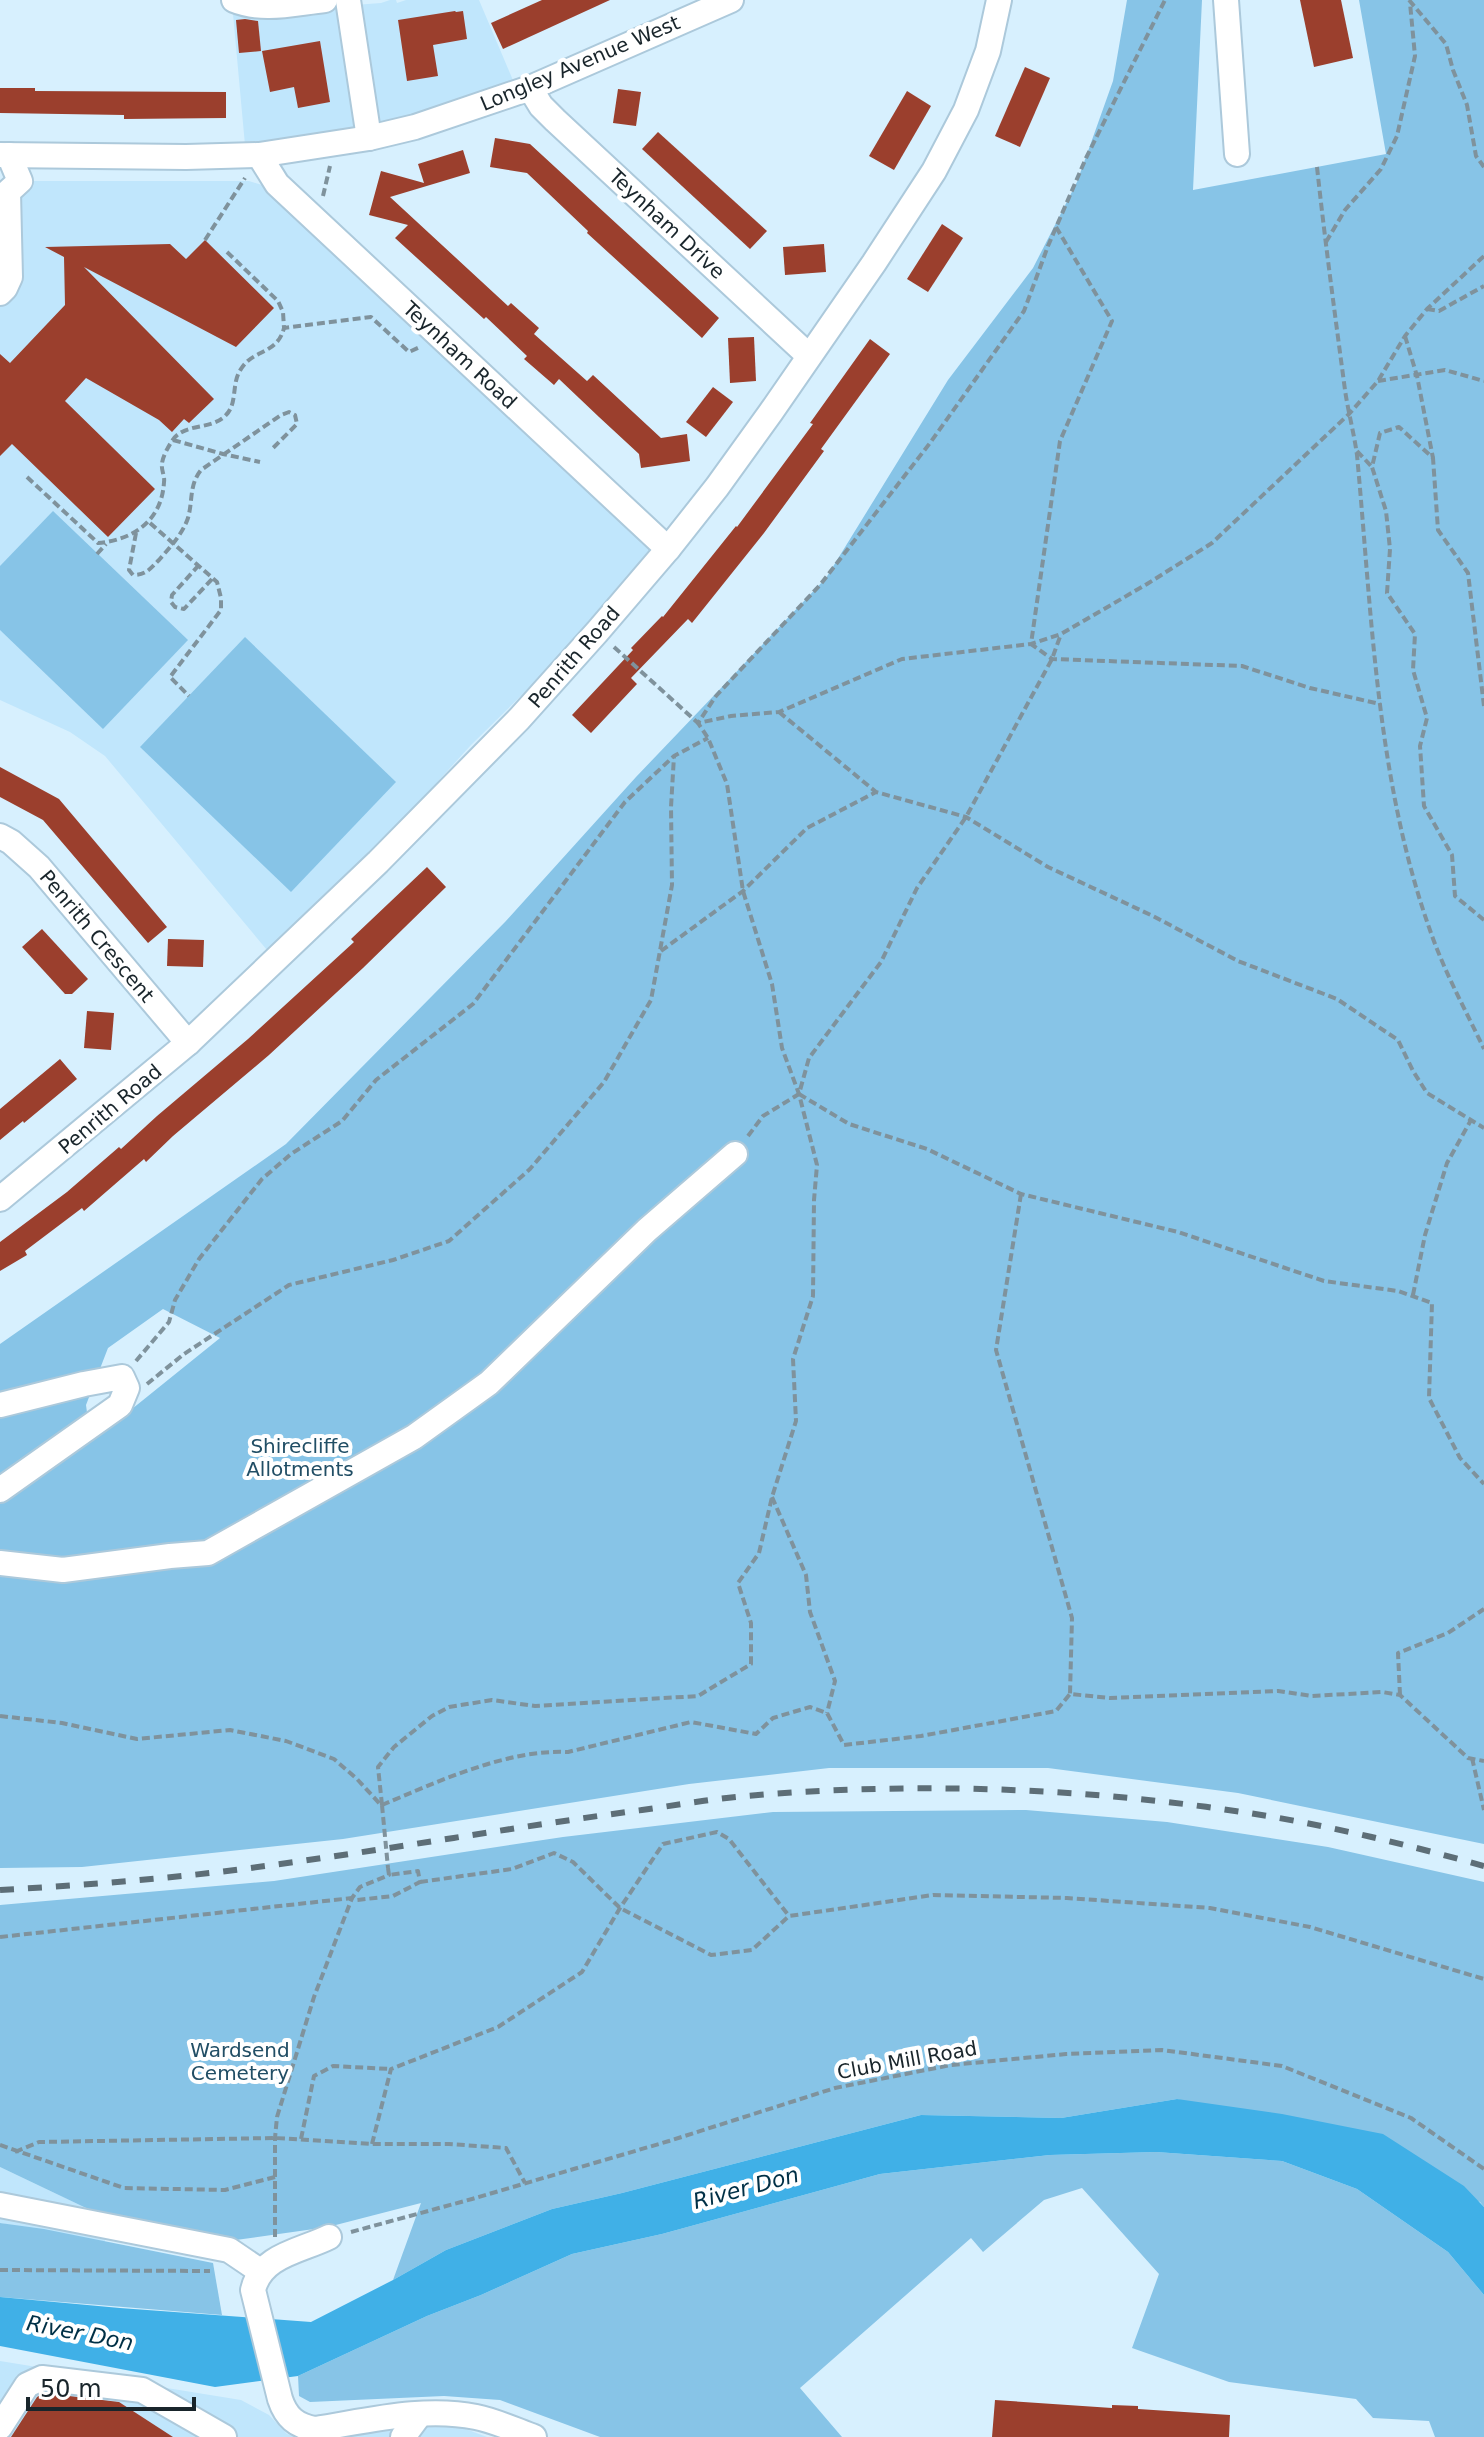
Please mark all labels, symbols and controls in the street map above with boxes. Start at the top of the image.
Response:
street label: Longley Avenue West [477,10,683,116]
street label: Teynham Drive [603,163,730,284]
street label: Teynham Road [397,296,522,414]
street label: Penrith Road [523,601,625,713]
street label: Penrith Crescent [35,865,159,1007]
street label: Penrith Road [54,1059,166,1159]
park label: Shirecliffe Allotments [246,1434,354,1481]
street label: Club Mill Road [835,2036,979,2084]
park label: Wardsend Cemetery [190,2038,290,2085]
water label: River Don [690,2162,802,2214]
water label: River Don [24,2310,136,2356]
scale bar [28,2361,194,2411]
text: 50 m [40,2375,102,2403]

